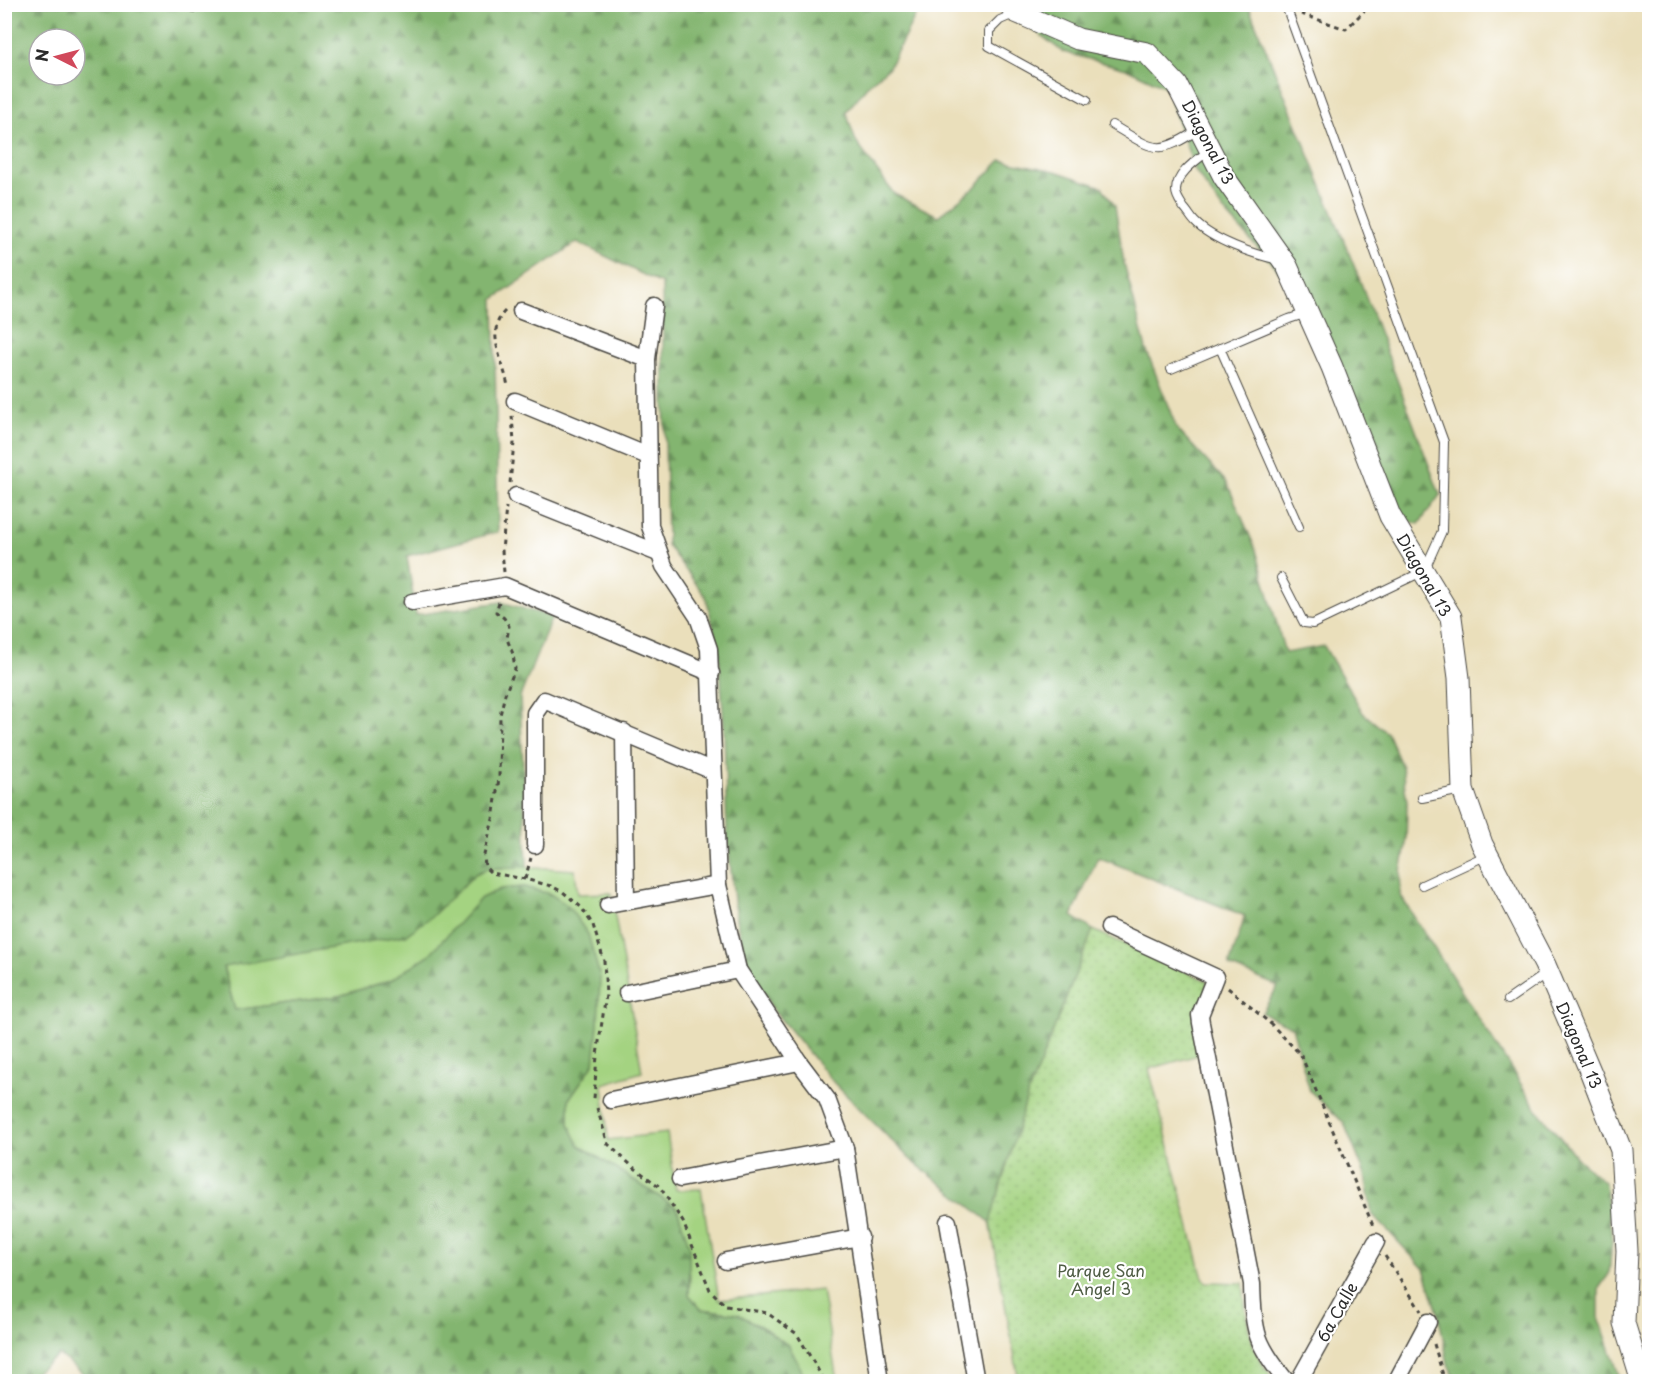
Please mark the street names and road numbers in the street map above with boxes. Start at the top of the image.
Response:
street label: Diagonal 13 [1177,95,1241,188]
street label: Diagonal 13 [1391,528,1458,621]
street label: Diagonal 13 [1551,997,1609,1092]
street label: 6a Calle [1310,1277,1363,1346]

